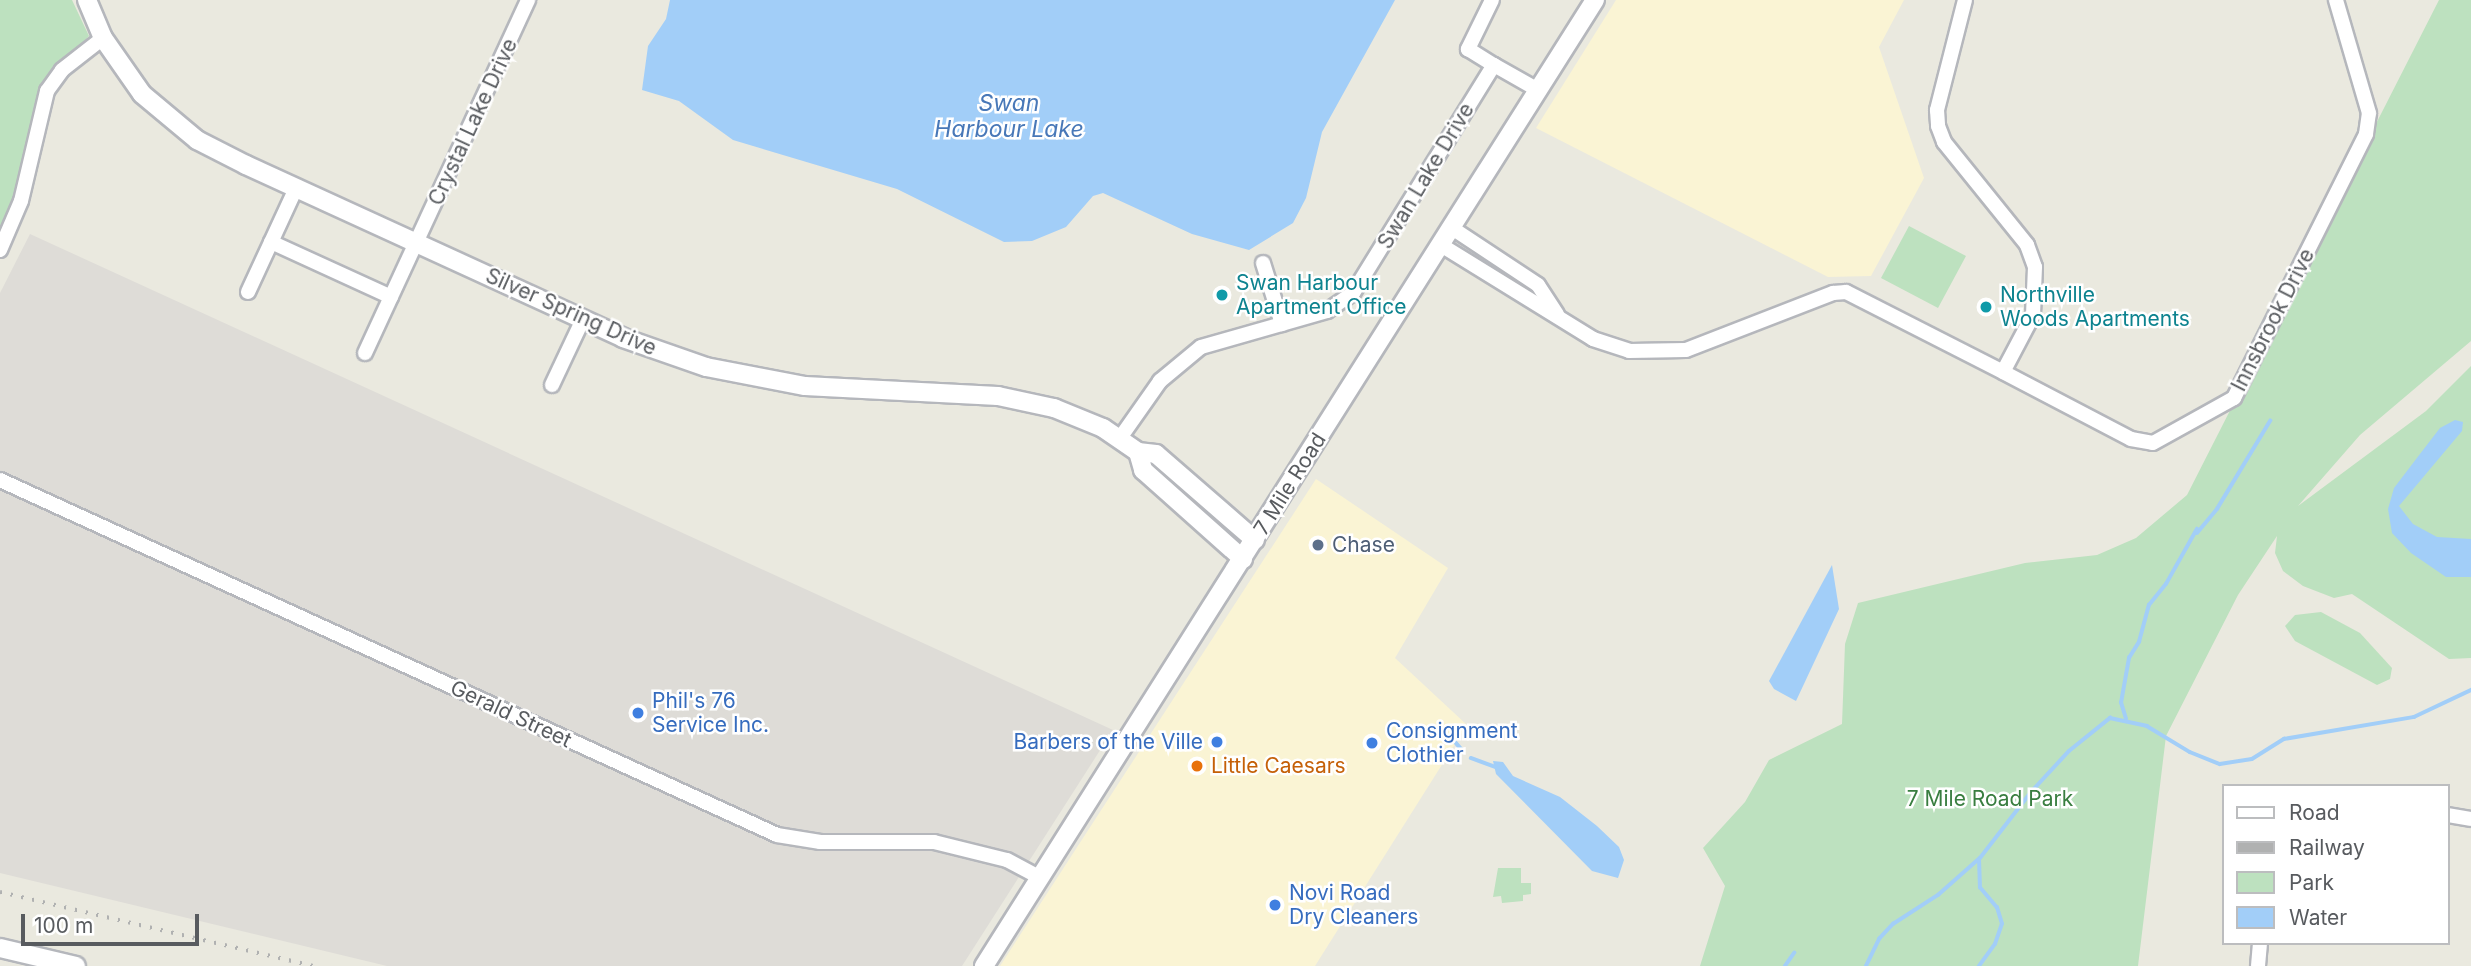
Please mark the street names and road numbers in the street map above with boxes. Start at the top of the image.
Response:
street label: Crystal Lake Drive [423,35,523,209]
street label: Swan Lake Drive [1373,98,1479,254]
street label: Innsbrook Drive [2226,244,2320,396]
street label: Silver Spring Drive [482,263,660,361]
street label: 7 Mile Road [1249,428,1331,540]
street label: Gerald Street [446,675,576,753]

